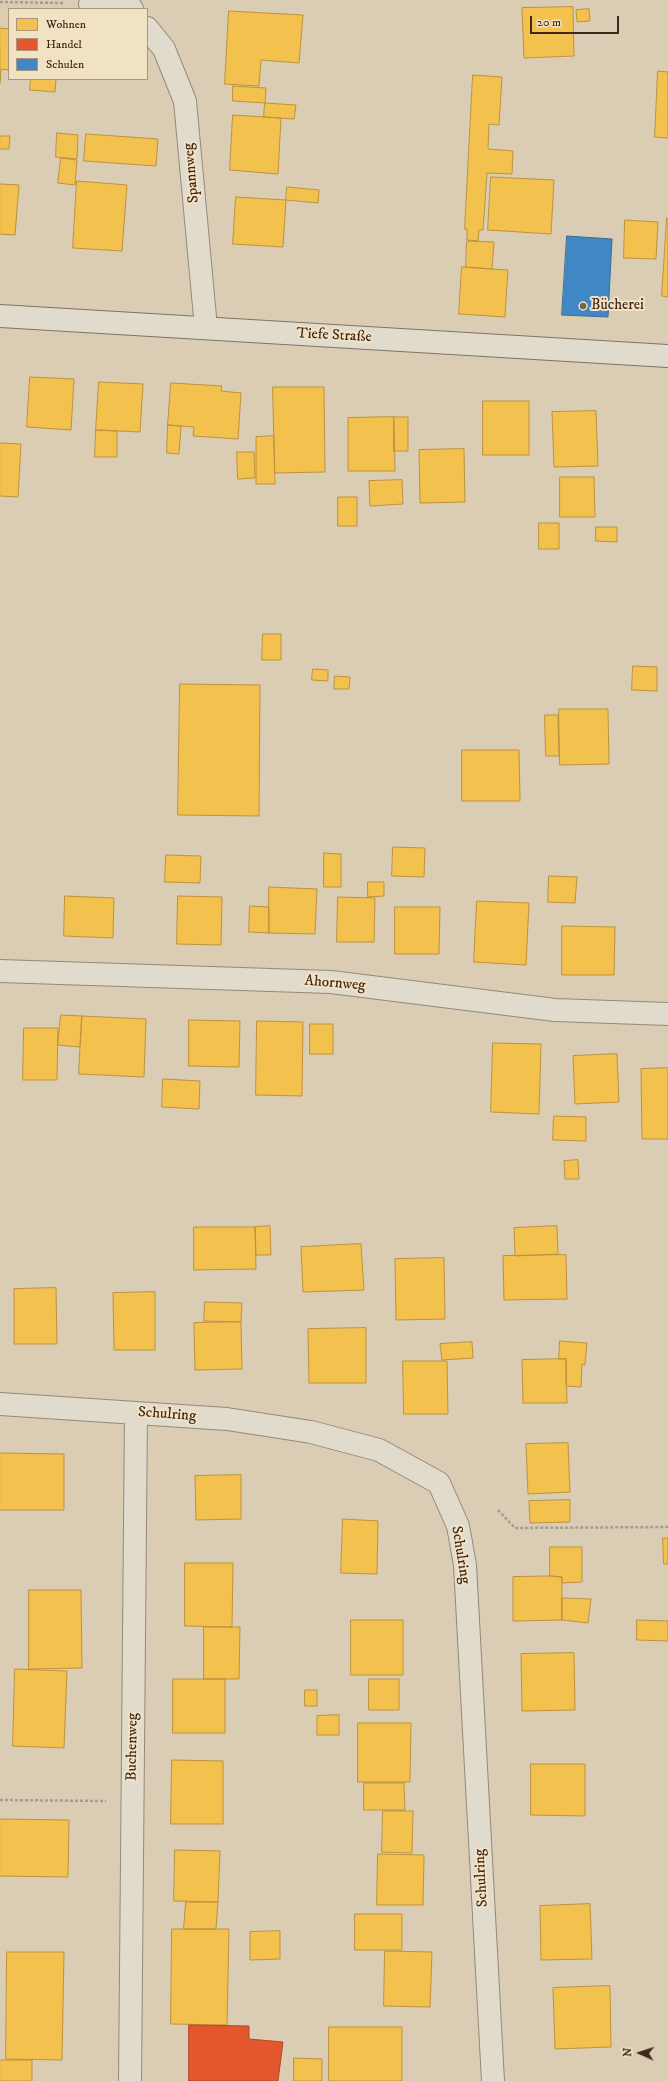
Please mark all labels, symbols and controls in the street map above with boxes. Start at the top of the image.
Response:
legend [8,8,148,80]
scale bar [532,8,621,34]
text: 20 m [537,15,561,30]
text: Wohnen [46,17,86,32]
text: Handel [46,37,82,52]
text: Schulen [46,57,84,72]
street label: Spannweg [180,142,204,204]
place label: Bücherei [591,297,644,315]
marker: Bücherei [578,301,588,311]
street label: Tiefe Straße [296,325,372,347]
street label: Ahornweg [304,972,366,996]
street label: Schulring [137,1404,197,1426]
street label: Schulring [447,1525,473,1585]
street label: Buchenweg [123,1713,143,1781]
street label: Schulring [471,1848,493,1908]
north arrow [620,2033,660,2073]
text: N [621,2047,635,2057]

